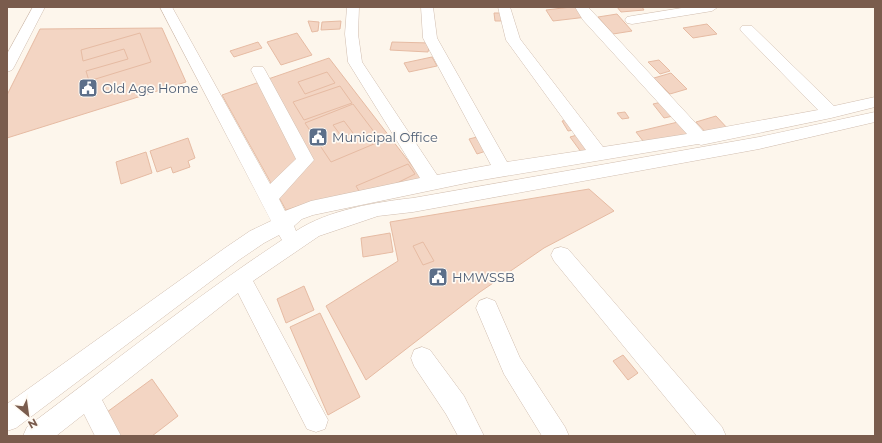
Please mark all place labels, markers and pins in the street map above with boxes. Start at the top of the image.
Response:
public building icon: Old Age Home [77,77,99,99]
place label: Old Age Home [102,80,199,96]
public building icon: Municipal Office [307,126,329,148]
place label: Municipal Office [332,129,438,145]
public building icon: HMWSSB [427,266,449,288]
place label: HMWSSB [452,269,515,285]

